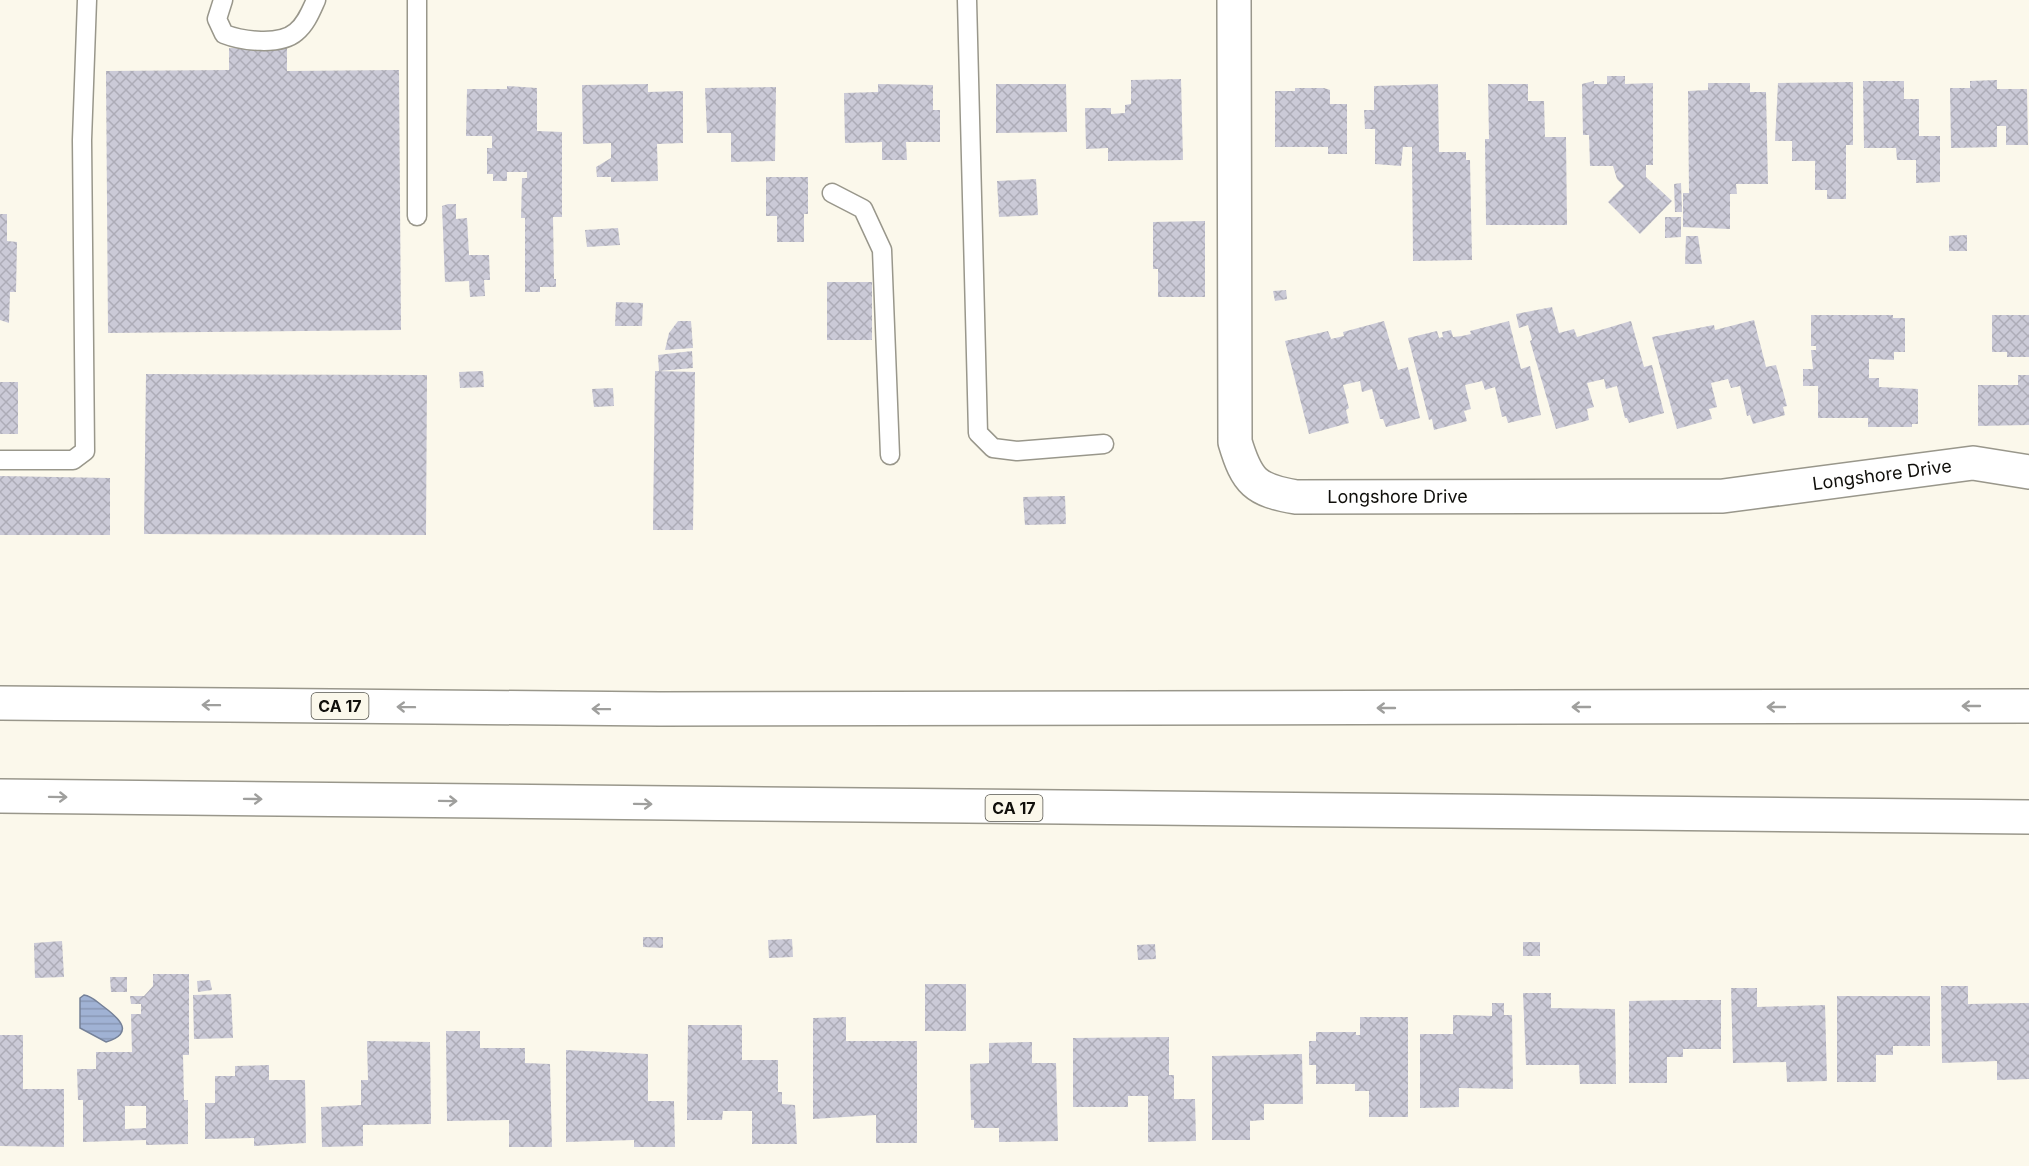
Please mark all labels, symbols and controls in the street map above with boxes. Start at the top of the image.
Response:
street label: Longshore Drive [1811,455,1953,494]
street label: Longshore Drive [1327,486,1468,507]
road number: CA 17 [312,693,368,719]
one-way arrow [202,699,222,711]
one-way arrow [1961,700,1981,712]
one-way arrow [397,701,417,713]
one-way arrow [1571,701,1591,713]
one-way arrow [1766,701,1786,713]
one-way arrow [1376,702,1396,714]
one-way arrow [592,703,612,715]
one-way arrow [48,791,68,803]
one-way arrow [243,793,263,805]
road number: CA 17 [986,795,1042,821]
one-way arrow [438,796,458,807]
one-way arrow [633,798,653,809]

